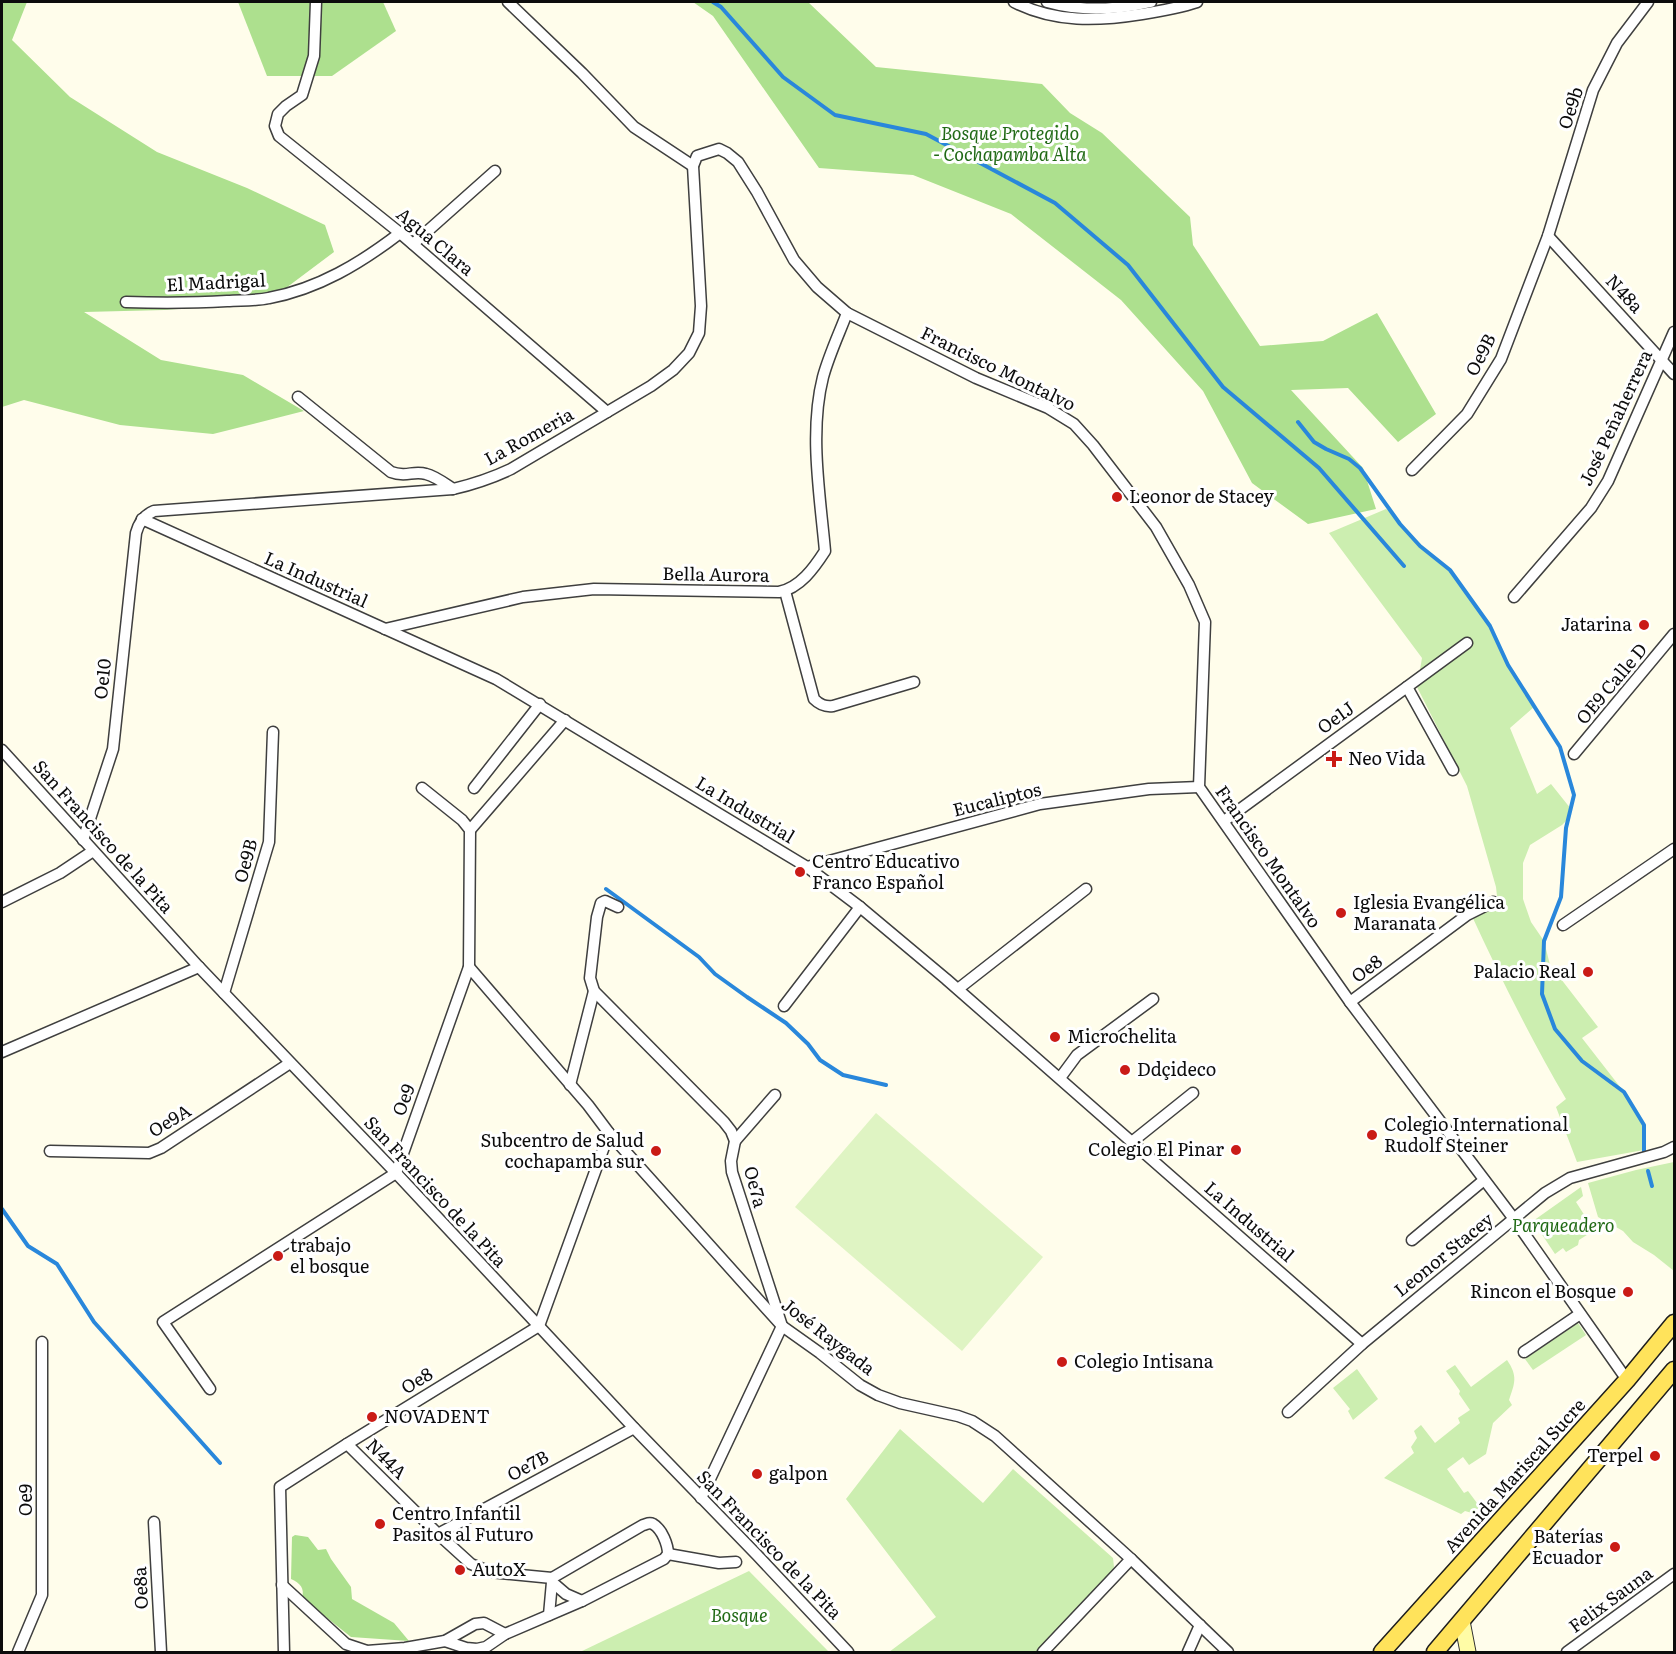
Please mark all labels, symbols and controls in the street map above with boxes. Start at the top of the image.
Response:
street label: Oe9b [1550,83,1589,132]
park label: Bosque Protegido - Cochapamba Alta [933,119,1087,167]
street label: Agua Clara [391,200,481,282]
street label: El Madrigal [166,265,266,298]
street label: N48a [1600,267,1650,319]
street label: Francisco Montalvo [917,318,1081,417]
street label: Oe9B [1458,328,1502,380]
street label: José Peñaherrera [1571,345,1658,490]
street label: La Romeria [479,400,578,471]
place label: Leonor de Stacey [1129,482,1274,509]
marker: Leonor de Stacey [1110,490,1124,504]
street label: La Industrial [260,544,373,614]
street label: Bella Aurora [662,559,770,588]
place label: Jatarina [1561,610,1632,637]
marker: Jatarina [1637,618,1651,632]
street label: OE9 Calle D [1569,636,1653,730]
street label: Oe10 [86,657,117,701]
street label: Oe1J [1311,694,1359,740]
place label: Neo Vida [1348,744,1426,771]
marker: Neo Vida [1325,750,1343,768]
street label: San Francisco de la Pita [28,753,181,919]
street label: La Industrial [691,769,800,849]
street label: Eucaliptos [950,775,1043,823]
street label: Francisco Montalvo [1210,779,1329,933]
street label: Oe9B [226,836,263,886]
place label: Centro Educativo Franco Español [812,847,960,895]
marker: Centro Educativo Franco Español [793,865,807,879]
place label: Iglesia Evangélica Maranata [1353,888,1505,936]
marker: Iglesia Evangélica Maranata [1334,906,1348,920]
street label: Oe8 [1345,947,1387,988]
place label: Palacio Real [1473,957,1576,984]
marker: Palacio Real [1581,965,1595,979]
place label: Microchelita [1067,1022,1177,1049]
marker: Microchelita [1048,1030,1062,1044]
place label: Ddçideco [1137,1055,1216,1082]
marker: Ddçideco [1118,1063,1132,1077]
street label: Oe9 [384,1080,421,1119]
street label: Oe9A [143,1096,196,1143]
street label: San Francisco de la Pita [359,1109,514,1273]
place label: Colegio International Rudolf Steiner [1384,1110,1568,1158]
place label: Subcentro de Salud cochapamba sur [480,1126,644,1174]
marker: Colegio International Rudolf Steiner [1365,1128,1379,1142]
place label: Colegio El Pinar [1088,1135,1224,1162]
marker: Colegio El Pinar [1229,1143,1243,1157]
marker: Subcentro de Salud cochapamba sur [649,1144,663,1158]
street label: Oe7a [738,1163,775,1211]
street label: La Industrial [1199,1174,1301,1268]
street label: Leonor Stacey [1388,1205,1499,1302]
park label: Parqueadero [1511,1211,1615,1238]
place label: trabajo el bosque [290,1231,369,1279]
marker: trabajo el bosque [271,1249,285,1263]
place label: Rincon el Bosque [1470,1277,1616,1304]
marker: Rincon el Bosque [1621,1285,1635,1299]
street label: José Raygada [776,1291,882,1381]
place label: Colegio Intisana [1074,1347,1214,1374]
marker: Colegio Intisana [1055,1355,1069,1369]
street label: Oe8 [395,1360,437,1400]
street label: Avenida Mariscal Sucre [1437,1392,1591,1558]
place label: NOVADENT [384,1402,490,1429]
marker: NOVADENT [365,1410,379,1424]
street label: N44A [361,1431,414,1484]
place label: Terpel [1587,1441,1643,1468]
street label: Oe7B [502,1442,553,1487]
marker: Terpel [1648,1449,1662,1463]
place label: galpon [769,1459,828,1486]
street label: San Francisco de la Pita [691,1463,849,1625]
marker: galpon [750,1467,764,1481]
street label: Oe9 [11,1484,38,1516]
place label: Centro Infantil Pasitos al Futuro [392,1499,533,1547]
marker: Centro Infantil Pasitos al Futuro [373,1517,387,1531]
place label: Baterías Ecuador [1532,1522,1603,1570]
marker: Baterías Ecuador [1608,1540,1622,1554]
place label: AutoX [472,1555,526,1582]
street label: Felix Sauna [1562,1559,1658,1639]
marker: AutoX [453,1563,467,1577]
street label: Oe8a [125,1566,154,1610]
park label: Bosque [710,1601,768,1628]

